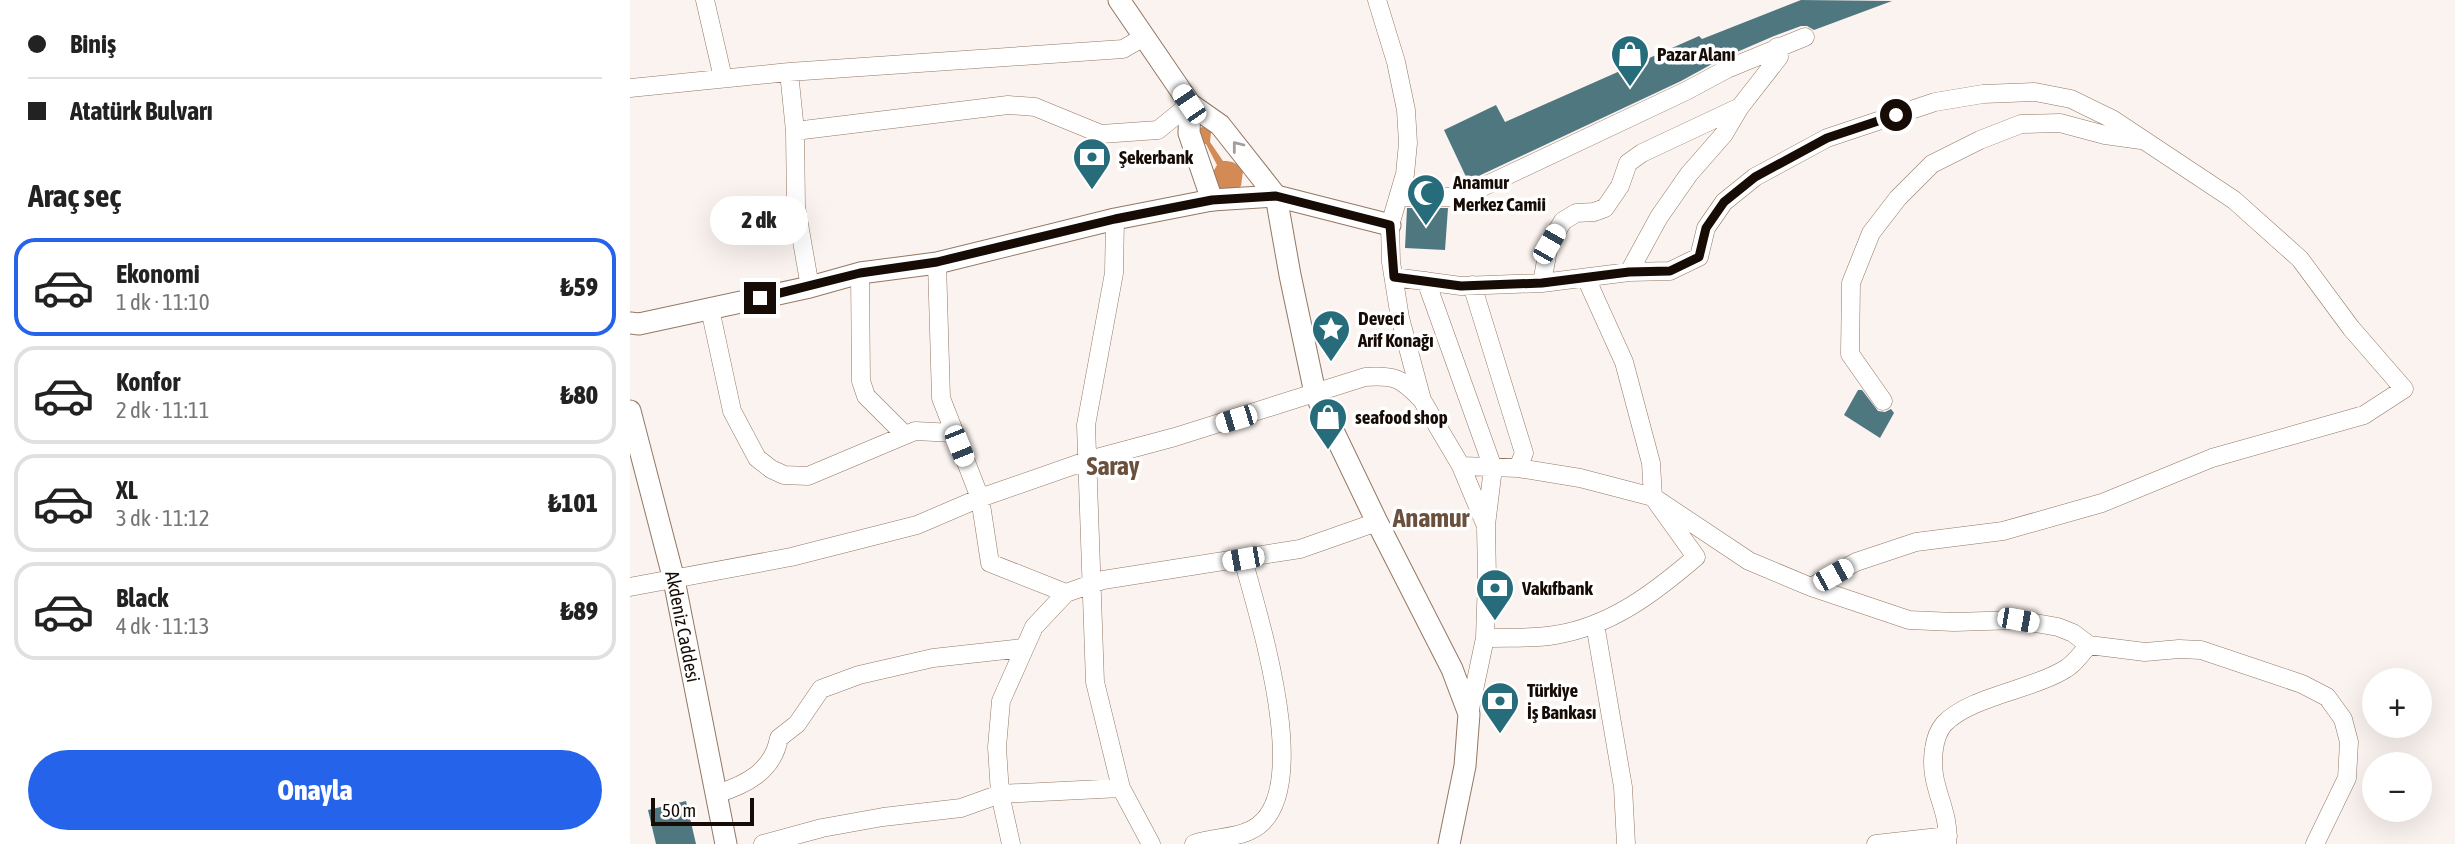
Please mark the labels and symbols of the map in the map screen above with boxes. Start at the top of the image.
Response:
shop icon: Pazar Alanı [1609,33,1651,88]
place label: Pazar Alanı [1657,43,1735,65]
car [1169,81,1210,127]
route start [1880,99,1912,131]
bank icon: Şekerbank [1071,136,1113,191]
one-way arrow [1232,141,1245,153]
place label: Şekerbank [1119,146,1194,168]
place label: Anamur Merkez Camii [1452,171,1546,215]
mosque icon: Anamur Merkez Camii [1405,172,1447,227]
callout: 2 dk [711,196,809,246]
car [1530,221,1569,267]
route end [744,282,776,314]
place label: Deveci Arif Konağı [1357,307,1434,351]
place icon: Deveci Arif Konağı [1310,308,1352,363]
shop icon: seafood shop [1307,396,1349,451]
car [1213,403,1260,435]
place label: seafood shop [1355,406,1448,428]
car [942,423,977,469]
district label: Saray [1087,451,1140,481]
district label: Anamur [1392,503,1471,533]
car [1221,545,1266,573]
car [1810,556,1857,594]
bank icon: Vakıfbank [1474,567,1516,622]
street label: Akdeniz Caddesi [661,568,705,684]
place label: Vakıfbank [1521,577,1594,599]
car [1996,606,2041,634]
place label: Türkiye İş Bankası [1527,679,1596,723]
bank icon: Türkiye İş Bankası [1479,680,1521,735]
scale bar [651,795,754,827]

